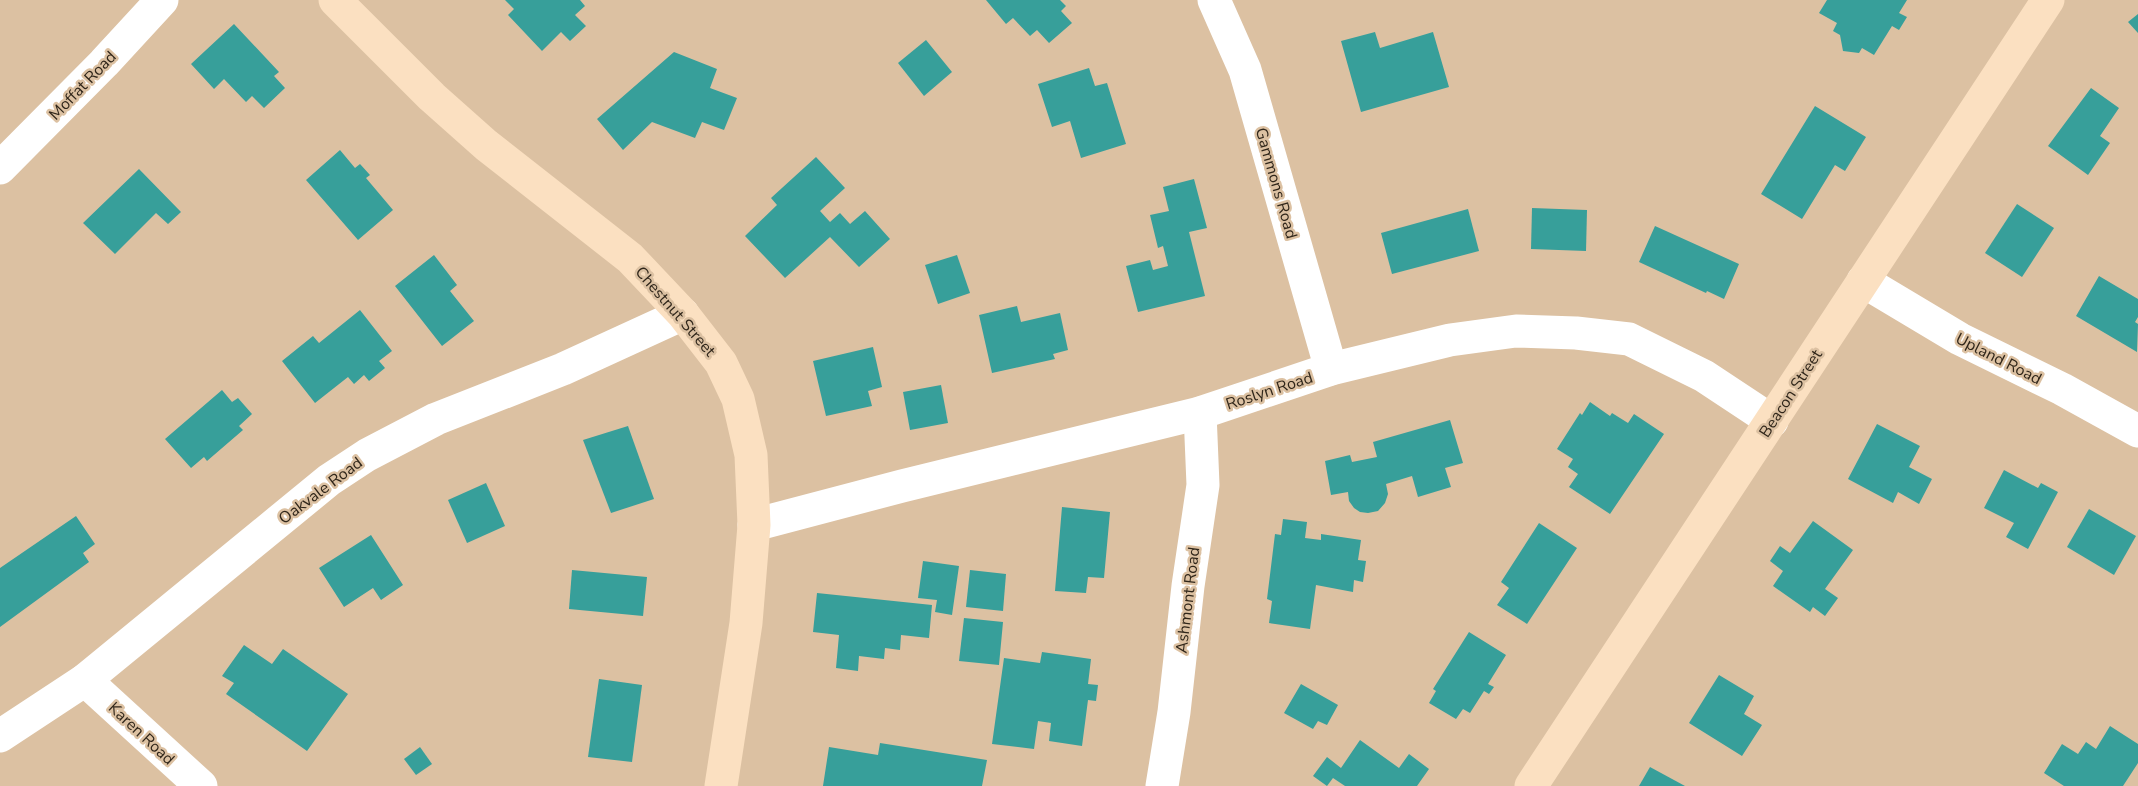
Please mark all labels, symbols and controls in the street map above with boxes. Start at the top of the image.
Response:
street label: Moffat Road [44,46,121,125]
street label: Gammons Road [1250,125,1302,241]
street label: Chestnut Street [630,262,721,362]
street label: Upland Road [1952,328,2045,390]
street label: Beacon Street [1754,345,1828,442]
street label: Roslyn Road [1223,367,1316,415]
street label: Oakvale Road [274,452,367,530]
street label: Ashmont Road [1171,546,1205,655]
street label: Karen Road [103,697,179,770]

